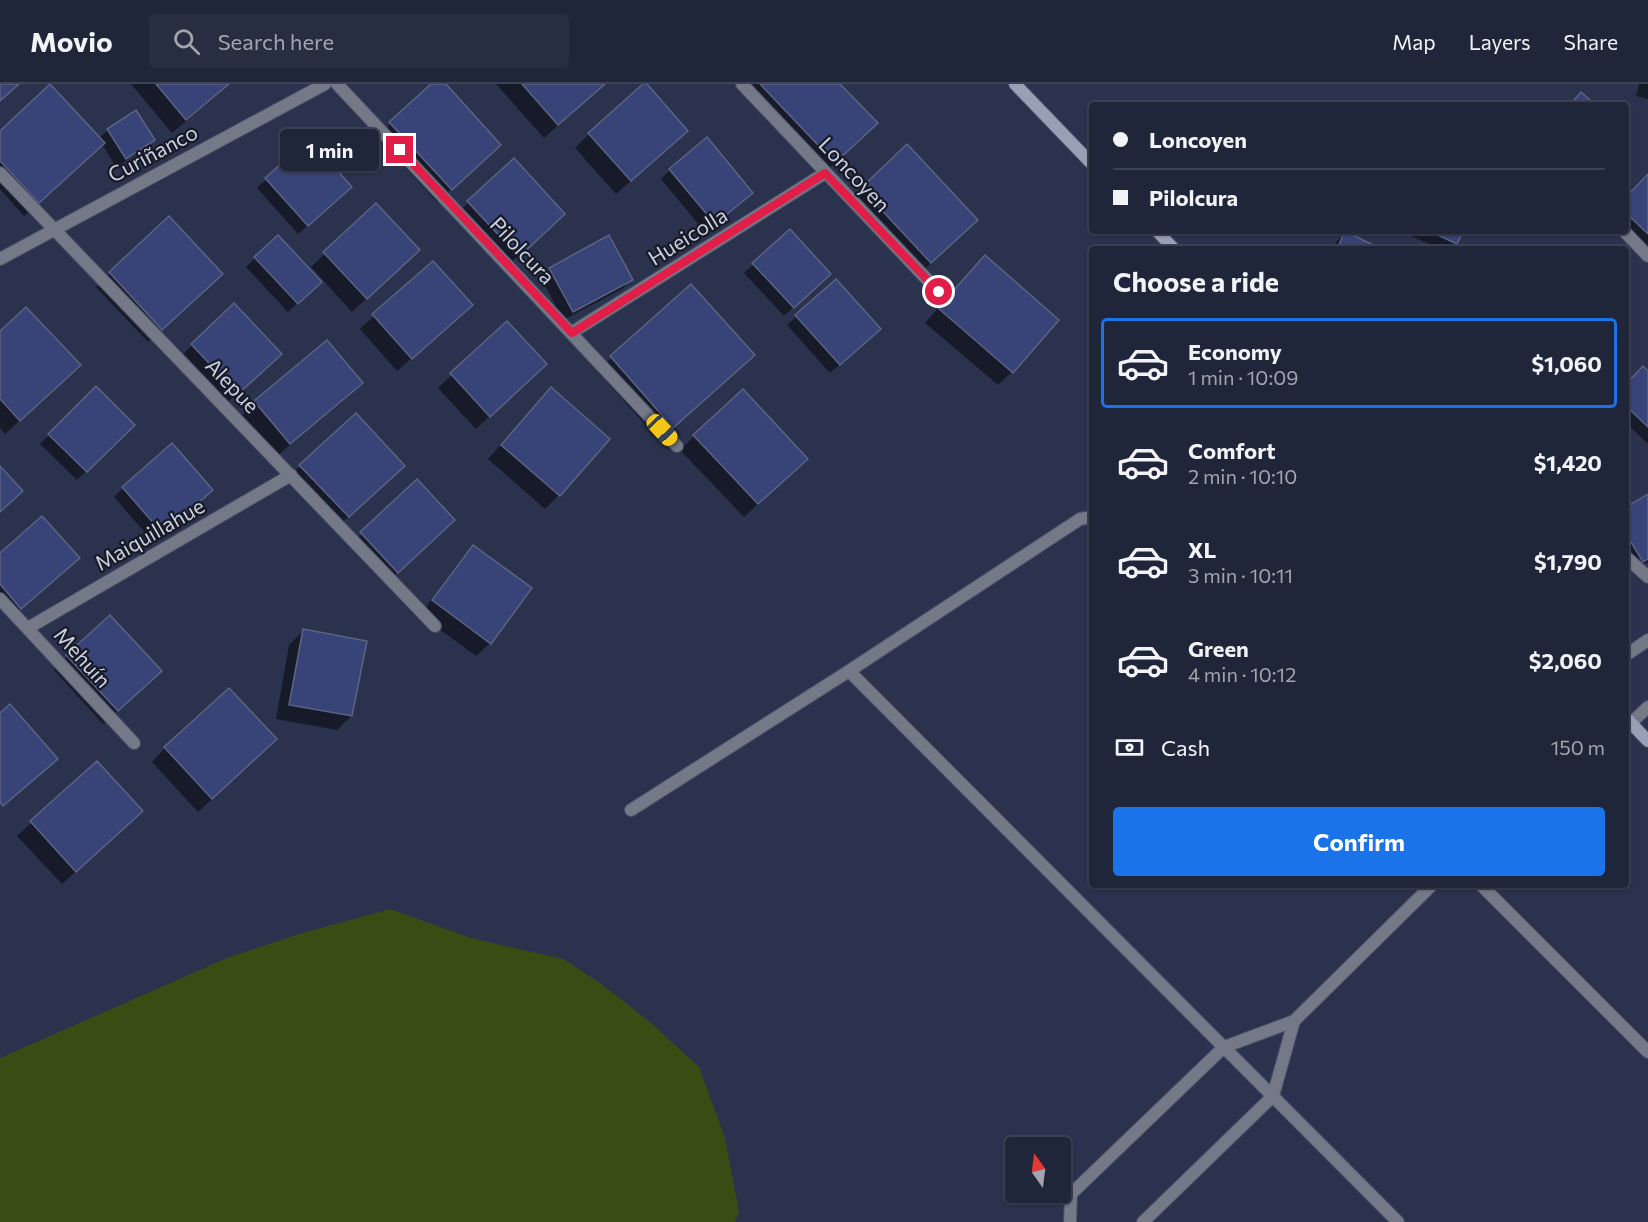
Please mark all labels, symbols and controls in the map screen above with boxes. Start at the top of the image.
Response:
search box [149,14,569,68]
text: Movio [30,24,113,58]
icon: search [170,25,203,58]
text: Search here [218,28,334,55]
text: Map [1392,29,1436,54]
text: Layers [1469,29,1531,54]
text: Share [1564,29,1618,54]
street label: Curiñanco [103,119,201,187]
text: Loncoyen [1149,126,1247,153]
callout: 1 min [280,129,379,171]
street label: Loncoyen [814,132,896,216]
route end [386,136,413,163]
text: 1 min [306,138,353,162]
text: Pilolcura [1149,184,1238,211]
street label: Hueicolla [643,202,731,270]
street label: Pilolcura [486,211,561,289]
text: Choose a ride [1113,265,1279,298]
route start [925,278,952,305]
icon: car [1116,336,1170,390]
text: Economy [1188,338,1282,365]
text: $1,060 [1531,350,1602,377]
street label: Alepue [201,352,265,417]
text: 1 min · 10:09 [1188,365,1298,389]
car [643,411,681,449]
icon: car [1116,435,1170,489]
text: Comfort [1188,437,1276,464]
text: $1,420 [1534,449,1602,476]
text: 2 min · 10:10 [1188,464,1297,488]
street label: Maiquillahue [90,492,208,575]
icon: car [1116,534,1170,588]
text: XL [1188,536,1216,563]
text: $1,790 [1534,548,1602,575]
text: 3 min · 10:11 [1188,563,1293,587]
street label: Mehuín [50,622,117,692]
icon: car [1116,633,1170,687]
text: Green [1188,635,1249,662]
text: $2,060 [1529,647,1602,674]
text: 4 min · 10:12 [1188,662,1296,686]
icon: cash [1113,731,1146,764]
text: Cash [1161,734,1210,761]
text: 150 m [1551,735,1605,759]
button: Confirm [1113,807,1605,876]
north arrow [1005,1137,1071,1203]
map controls [1005,1137,1071,1203]

